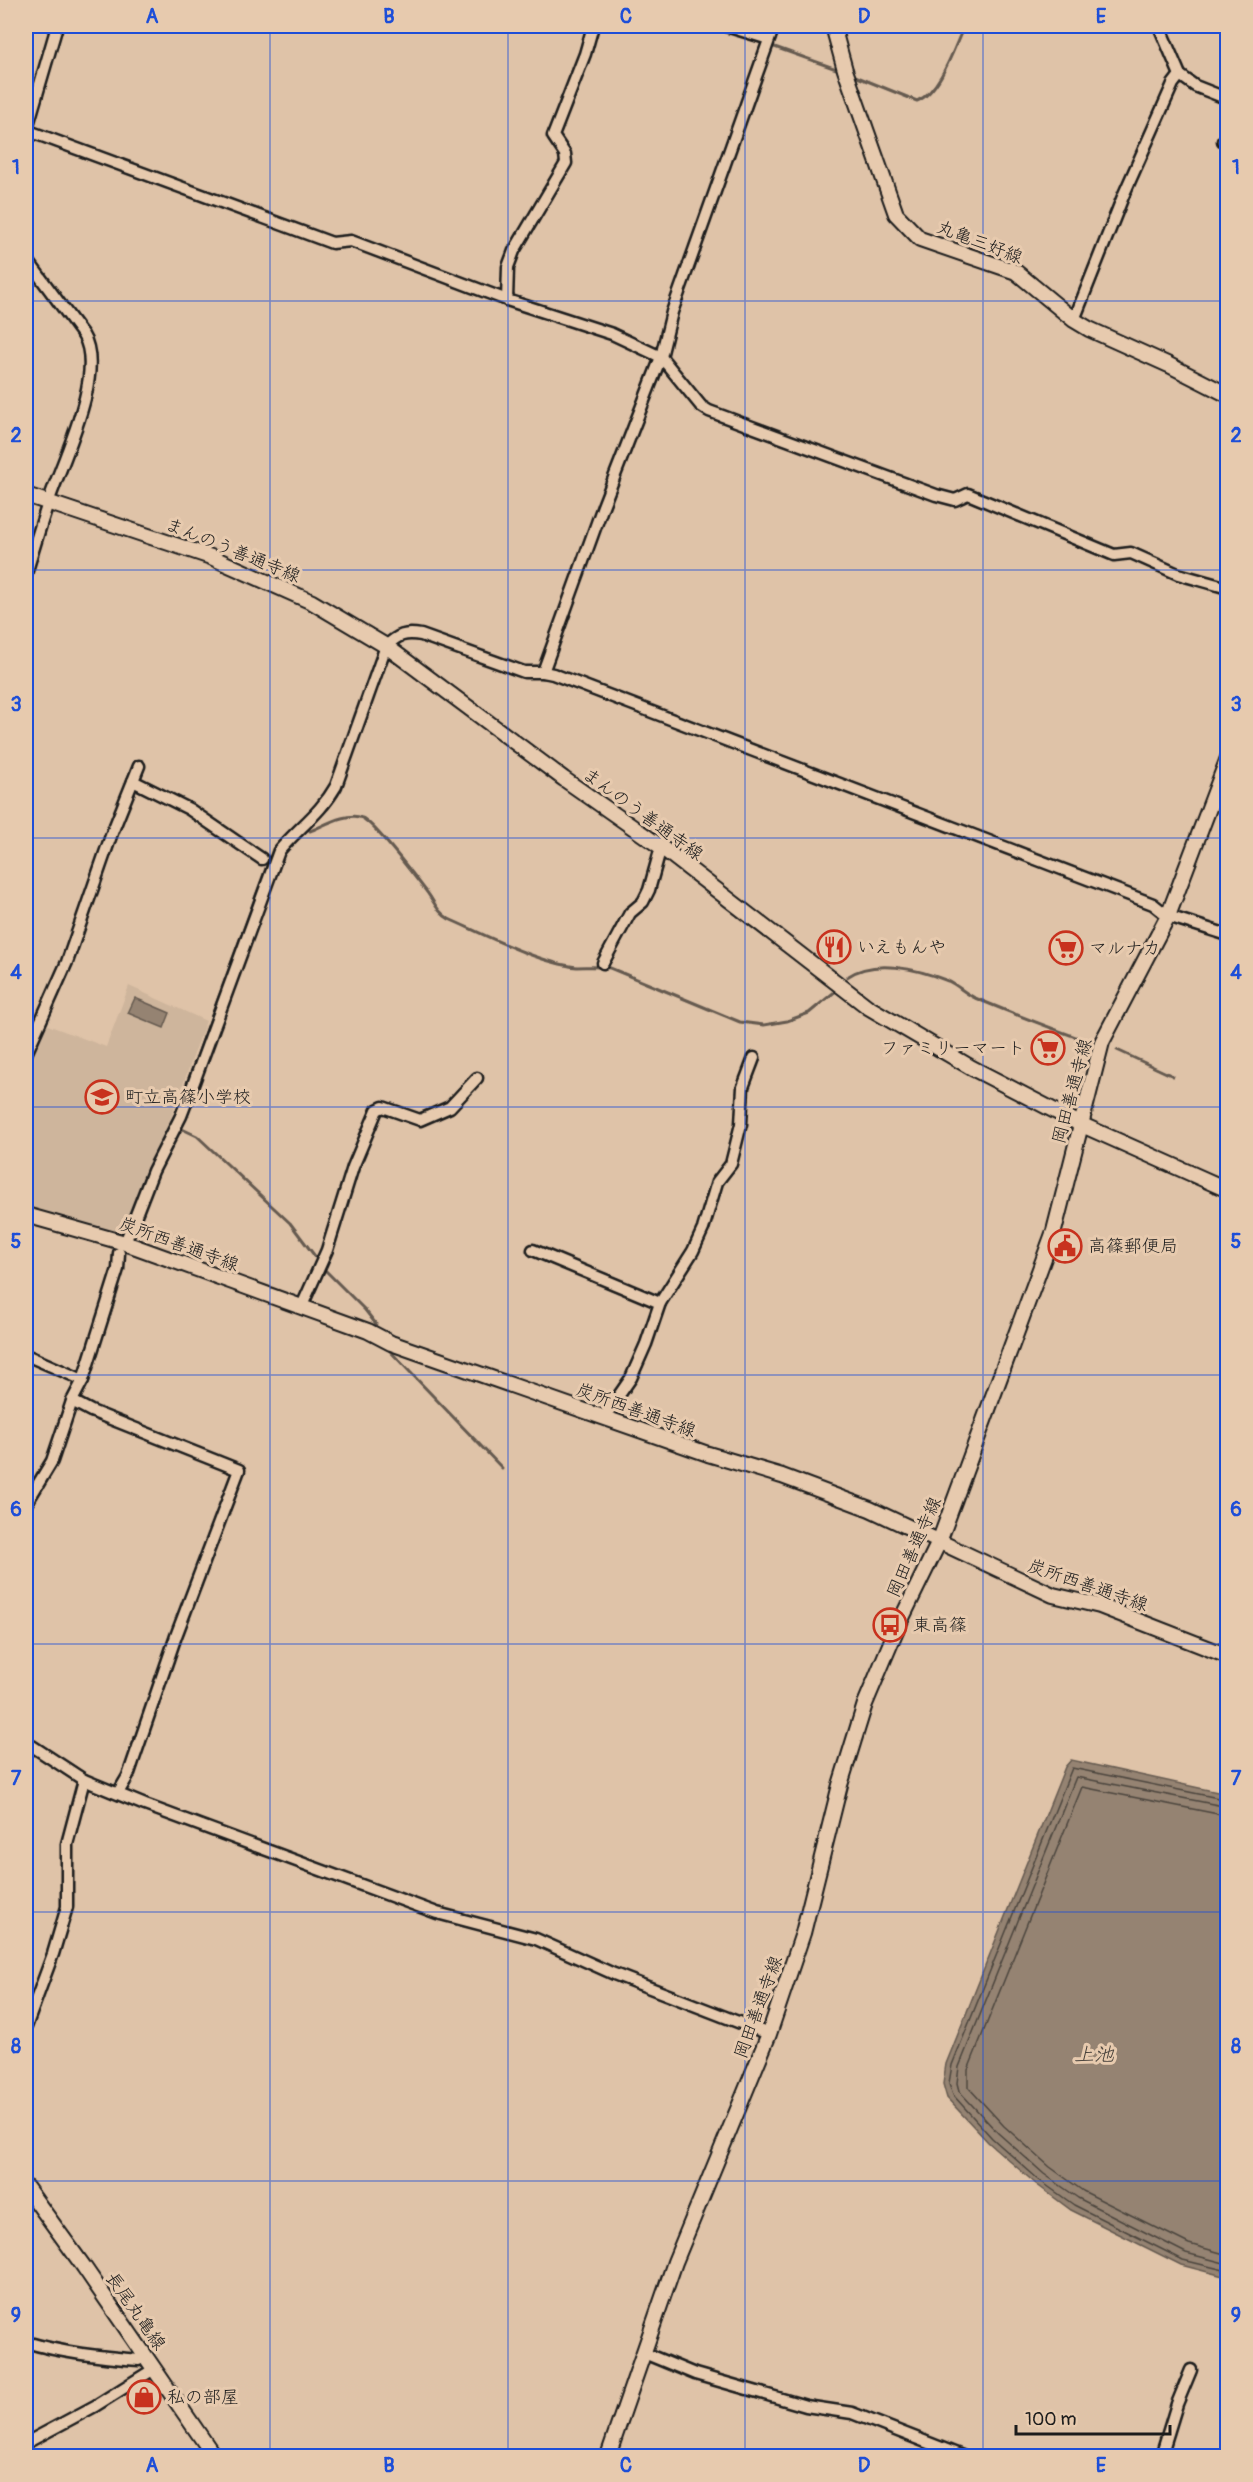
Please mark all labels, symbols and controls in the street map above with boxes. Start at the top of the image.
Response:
text: A [146,4,159,29]
text: B [383,4,395,29]
text: C [620,4,632,29]
text: D [858,4,871,29]
text: E [1096,4,1107,29]
text: 1 [12,155,20,180]
text: 1 [1232,155,1240,180]
street label: 丸亀三好線 [934,216,1026,269]
text: 2 [10,423,22,448]
text: 2 [1230,423,1242,448]
street label: まんのう善通寺線 [162,513,304,588]
text: 3 [10,692,22,717]
text: 3 [1230,692,1242,717]
street label: まんのう善通寺線 [578,763,708,866]
restaurant icon: いえもんや [816,929,852,965]
supermarket icon: マルナカ [1048,930,1084,966]
place label: いえもんや [857,936,946,959]
place label: マルナカ [1089,937,1161,960]
text: 4 [10,960,22,985]
text: 4 [1230,960,1242,985]
supermarket icon: ファミリーマート [1030,1030,1066,1066]
street label: 岡田善通寺線 [1047,1036,1098,1146]
place label: ファミリーマート [881,1037,1025,1060]
school or university icon: 町立高篠小学校 [84,1079,120,1115]
place label: 町立高篠小学校 [125,1086,251,1109]
street label: 炭所西善通寺線 [116,1212,242,1277]
public building icon: 高篠郵便局 [1047,1228,1083,1264]
text: 5 [11,1229,22,1254]
text: 5 [1231,1229,1242,1254]
place label: 高篠郵便局 [1088,1235,1178,1258]
street label: 炭所西善通寺線 [573,1378,699,1443]
street label: 岡田善通寺線 [882,1493,947,1601]
text: 6 [10,1497,22,1522]
text: 6 [1230,1497,1242,1522]
street label: 炭所西善通寺線 [1025,1554,1151,1617]
bus stop icon: 東高篠 [872,1607,908,1643]
place label: 東高篠 [913,1614,967,1637]
text: 7 [11,1766,22,1791]
text: 7 [1231,1766,1242,1791]
street label: 岡田善通寺線 [729,1952,788,2062]
text: 8 [11,2034,21,2059]
text: 8 [1231,2034,1241,2059]
water label: 上池 [1074,2042,1115,2067]
street label: 長尾丸亀線 [100,2268,171,2355]
text: 9 [11,2303,21,2328]
text: 9 [1231,2303,1241,2328]
shop icon: 私の部屋 [126,2379,162,2415]
place label: 私の部屋 [167,2386,239,2409]
scale bar [1016,2398,1170,2436]
text: 100 m [1025,2408,1077,2431]
text: A [146,2453,159,2478]
text: B [383,2453,395,2478]
text: C [620,2453,632,2478]
text: D [858,2453,871,2478]
text: E [1096,2453,1107,2478]

